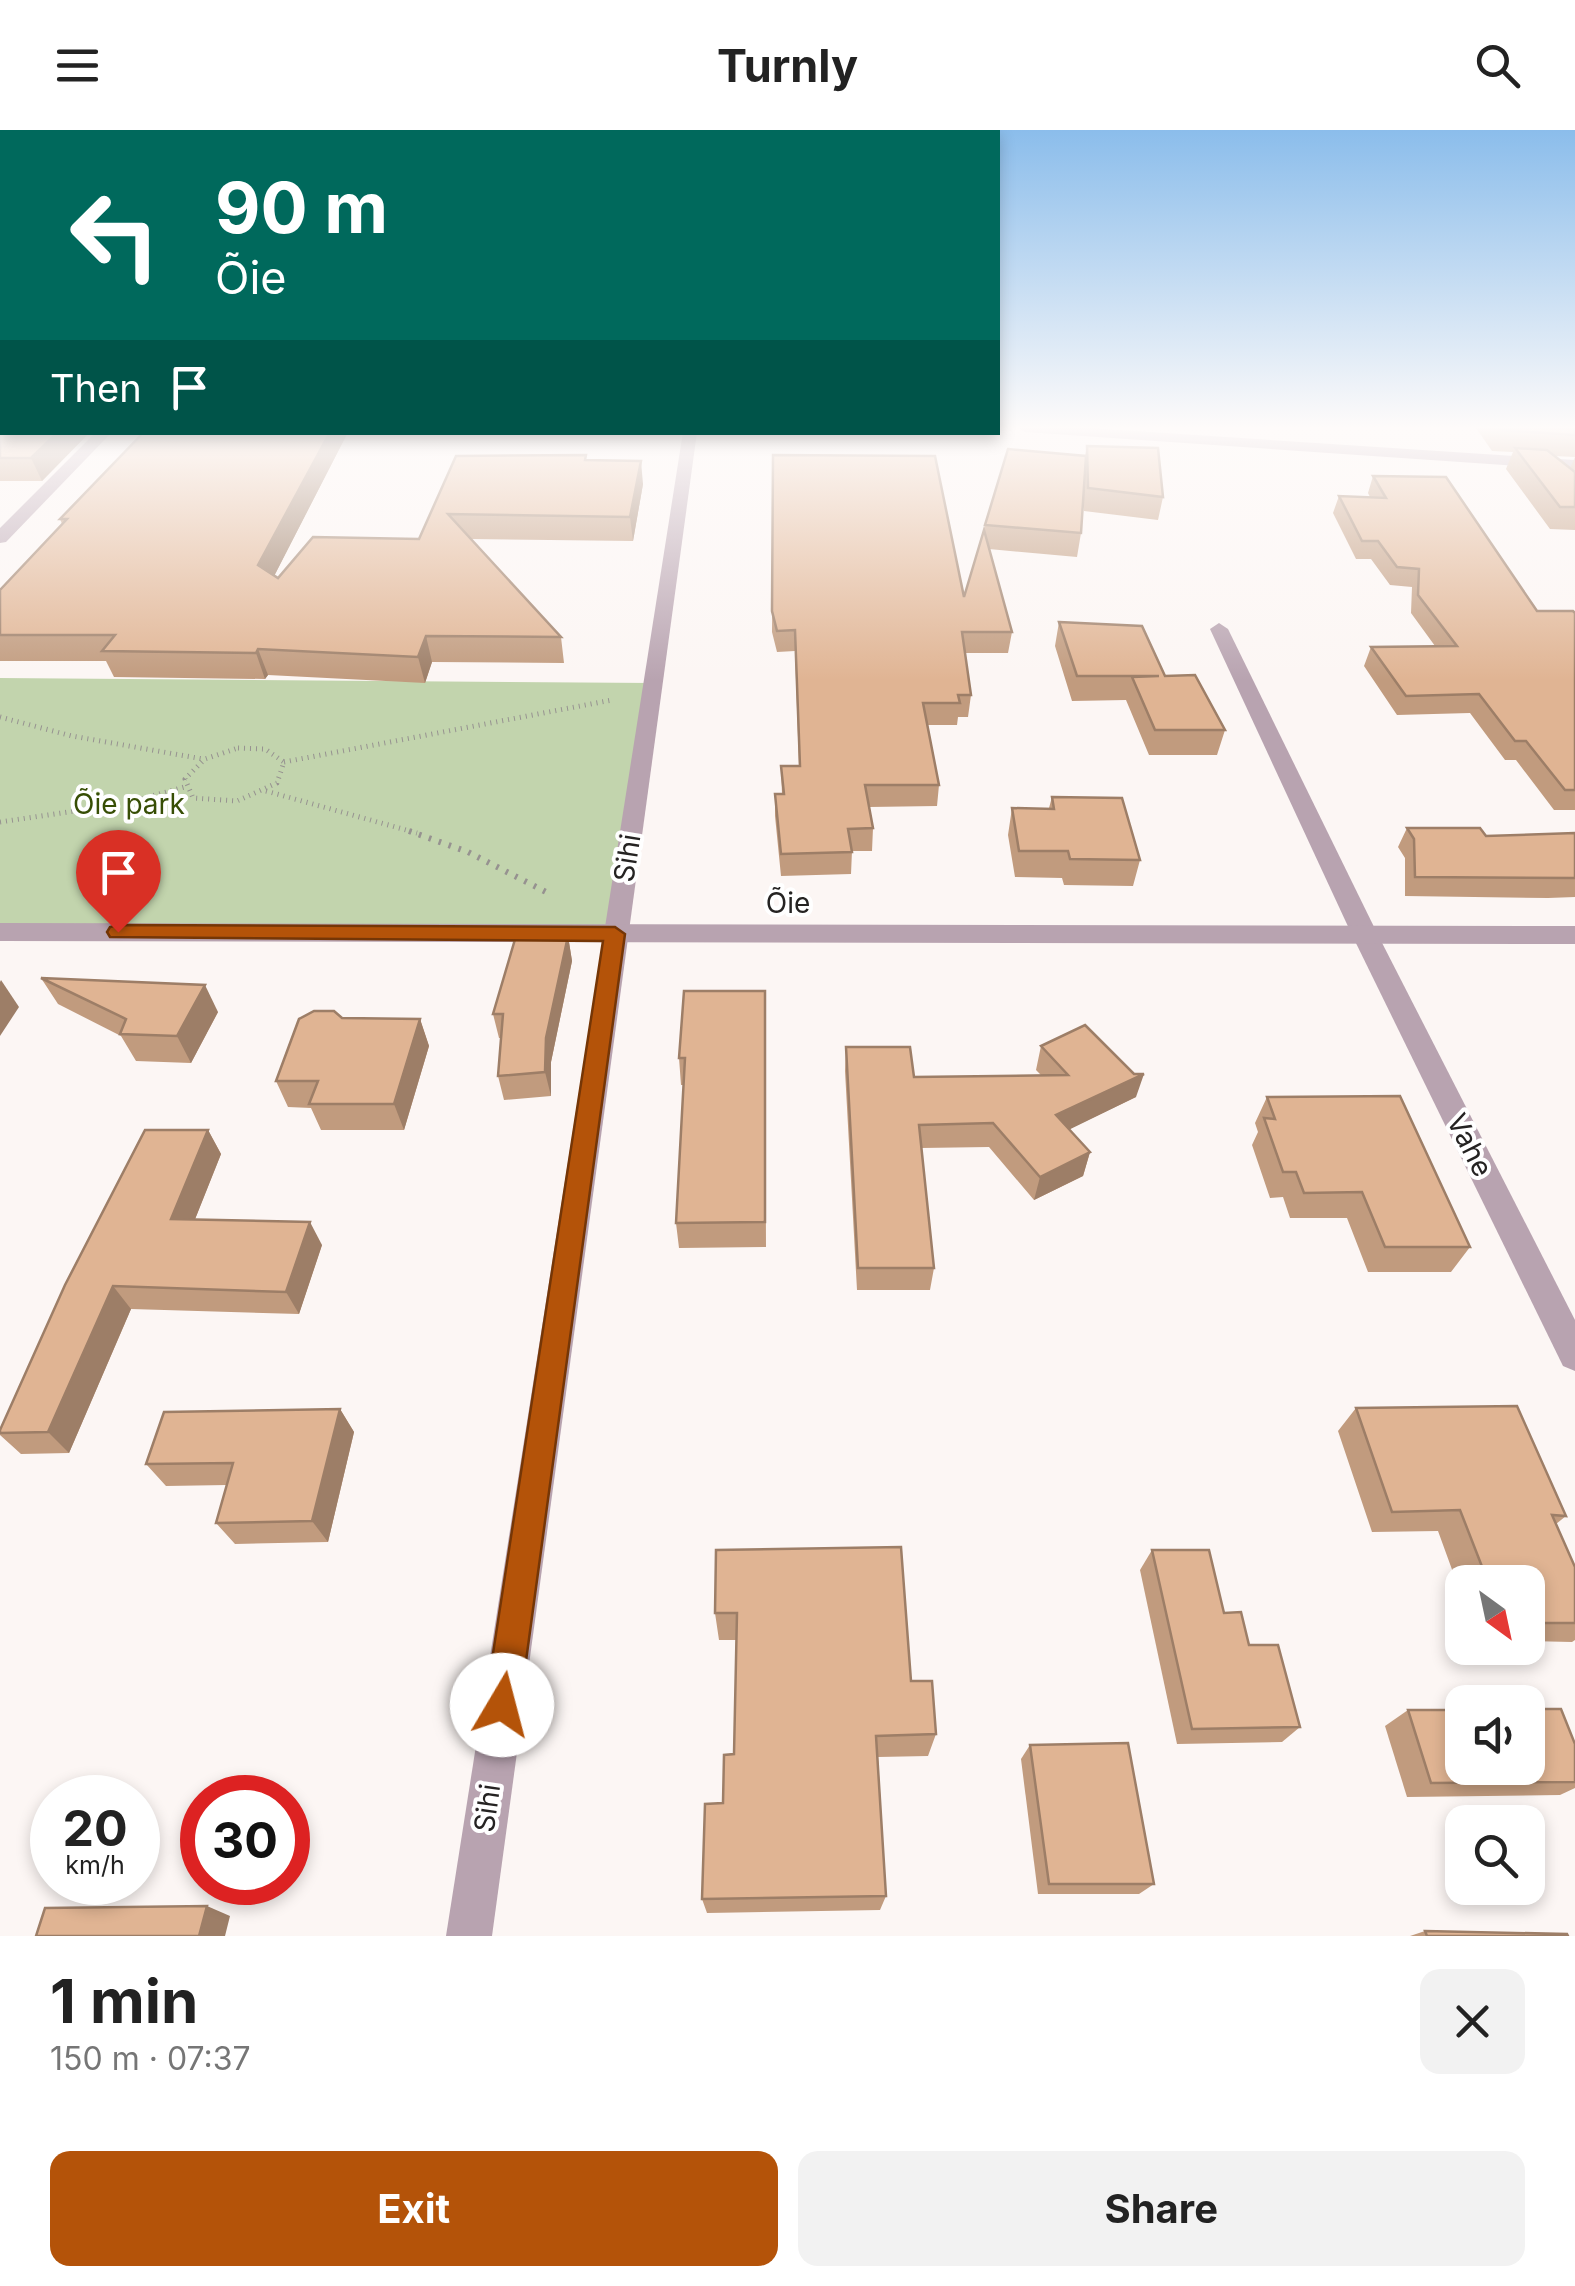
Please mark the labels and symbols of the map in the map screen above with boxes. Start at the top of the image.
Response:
park label: Õie park [73,787,185,821]
pin [76,830,161,933]
street label: Sihi [606,832,648,884]
street label: Õie [766,886,810,920]
street label: Vahe [1440,1108,1500,1182]
north arrow [1445,1565,1545,1665]
position arrow [450,1653,554,1757]
speed limit sign: 30 [180,1775,310,1905]
street label: Sihi [467,1782,507,1834]

